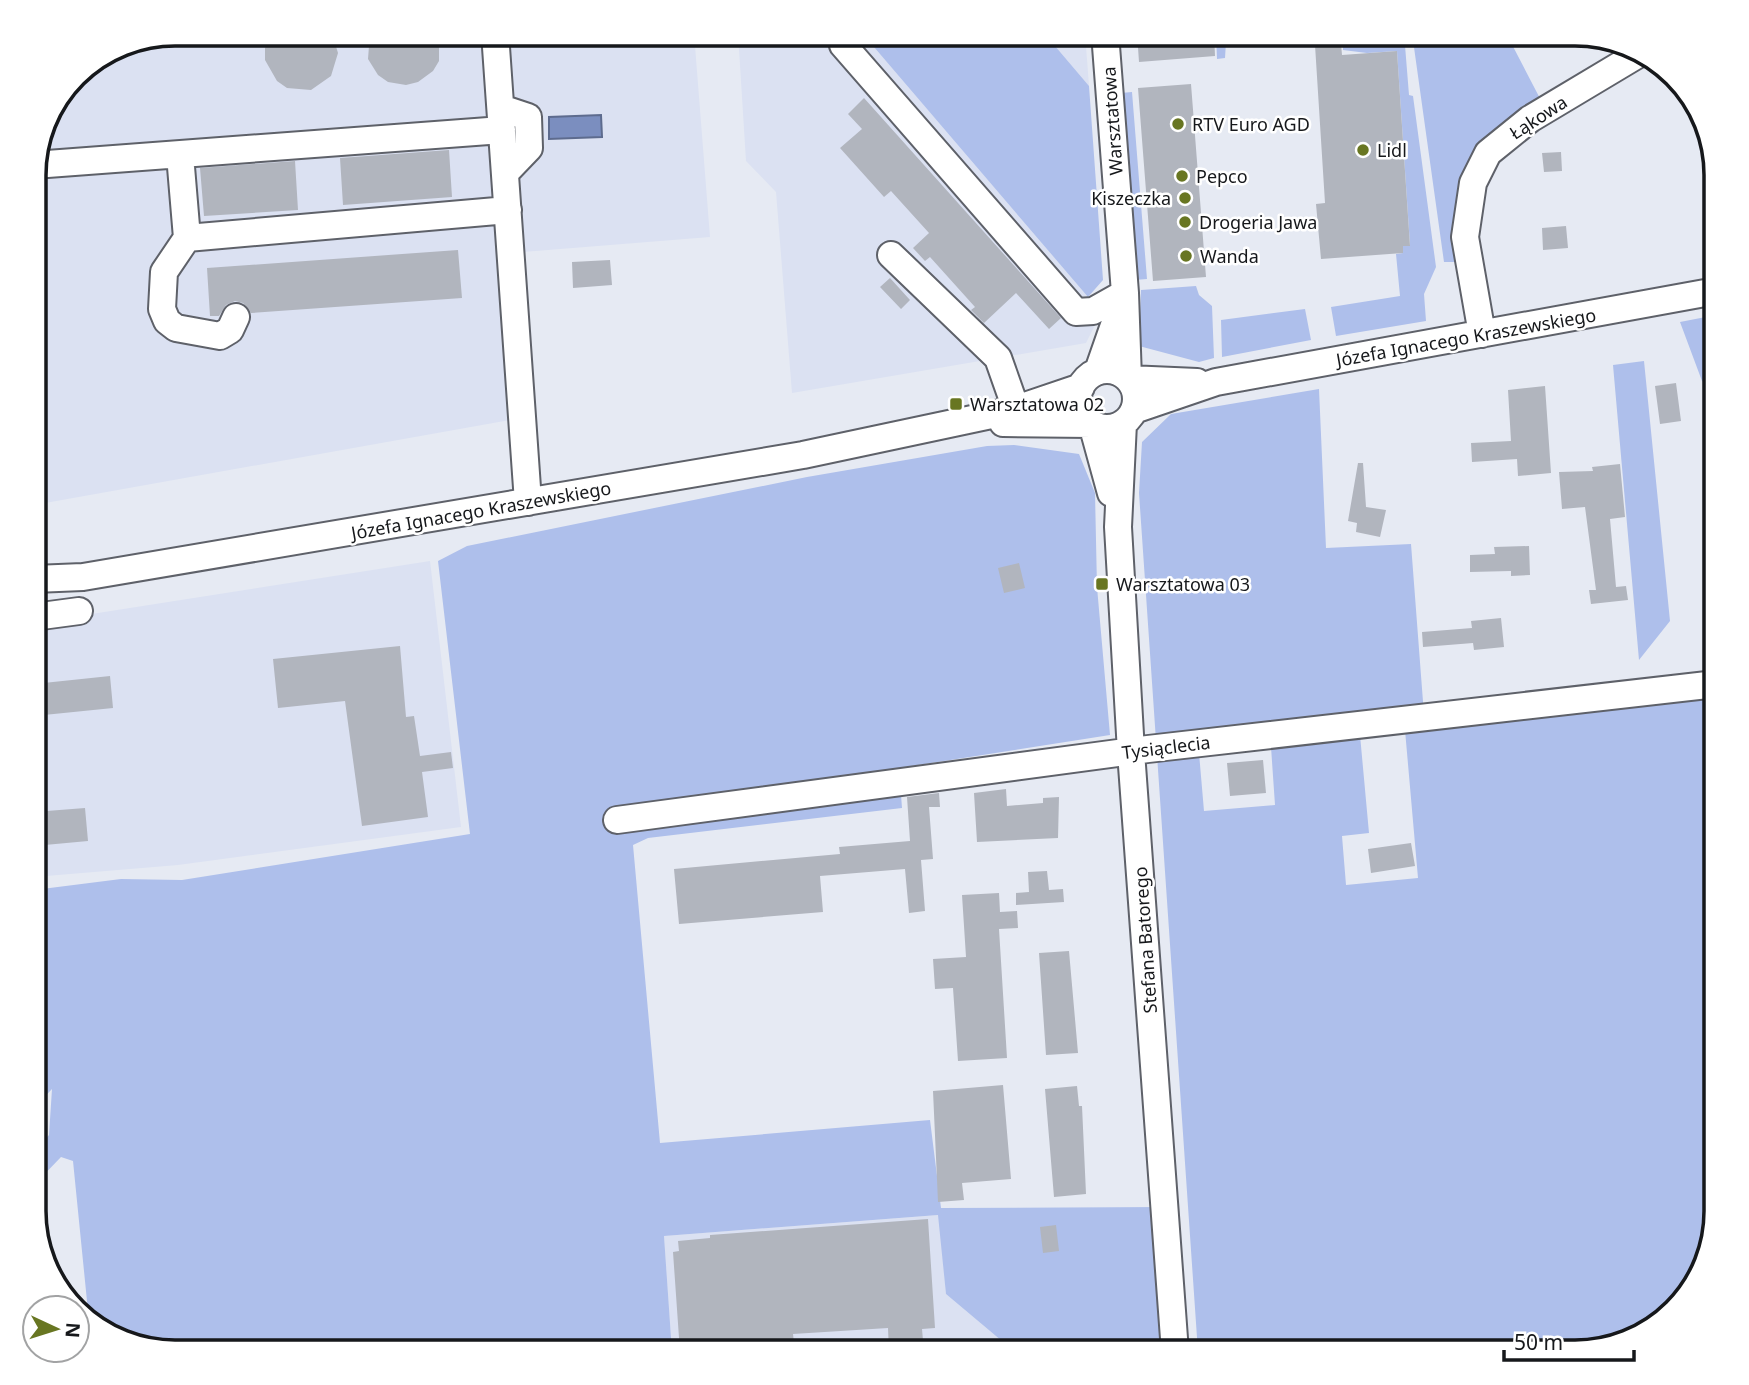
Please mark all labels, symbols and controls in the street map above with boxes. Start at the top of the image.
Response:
street label: Warsztatowa [1096,66,1128,176]
street label: Łąkowa [1505,90,1571,144]
place label: RTV Euro AGD [1192,112,1310,136]
marker: RTV Euro AGD [1170,116,1186,132]
place label: Lidl [1377,138,1407,162]
marker: Lidl [1355,142,1371,158]
place label: Pepco [1196,164,1248,188]
marker: Pepco [1174,168,1190,184]
place label: Kiszeczka [1091,186,1171,210]
marker: Kiszeczka [1177,190,1193,206]
place label: Drogeria Jawa [1199,210,1317,234]
marker: Drogeria Jawa [1177,214,1193,230]
place label: Wanda [1200,244,1259,268]
marker: Wanda [1178,248,1194,264]
street label: Józefa Ignacego Kraszewskiego [1332,302,1598,372]
place label: Warsztatowa 02 [970,392,1104,416]
marker: Warsztatowa 02 [948,396,964,412]
street label: Józefa Ignacego Kraszewskiego [347,475,613,545]
place label: Warsztatowa 03 [1116,572,1250,596]
marker: Warsztatowa 03 [1094,576,1110,592]
street label: Tysiąclecia [1120,730,1212,764]
street label: Stefana Batorego [1128,866,1162,1014]
north arrow [21,1294,91,1364]
scale bar [1504,1318,1634,1362]
text: N [59,1322,86,1339]
text: 50 m [1514,1328,1563,1356]

